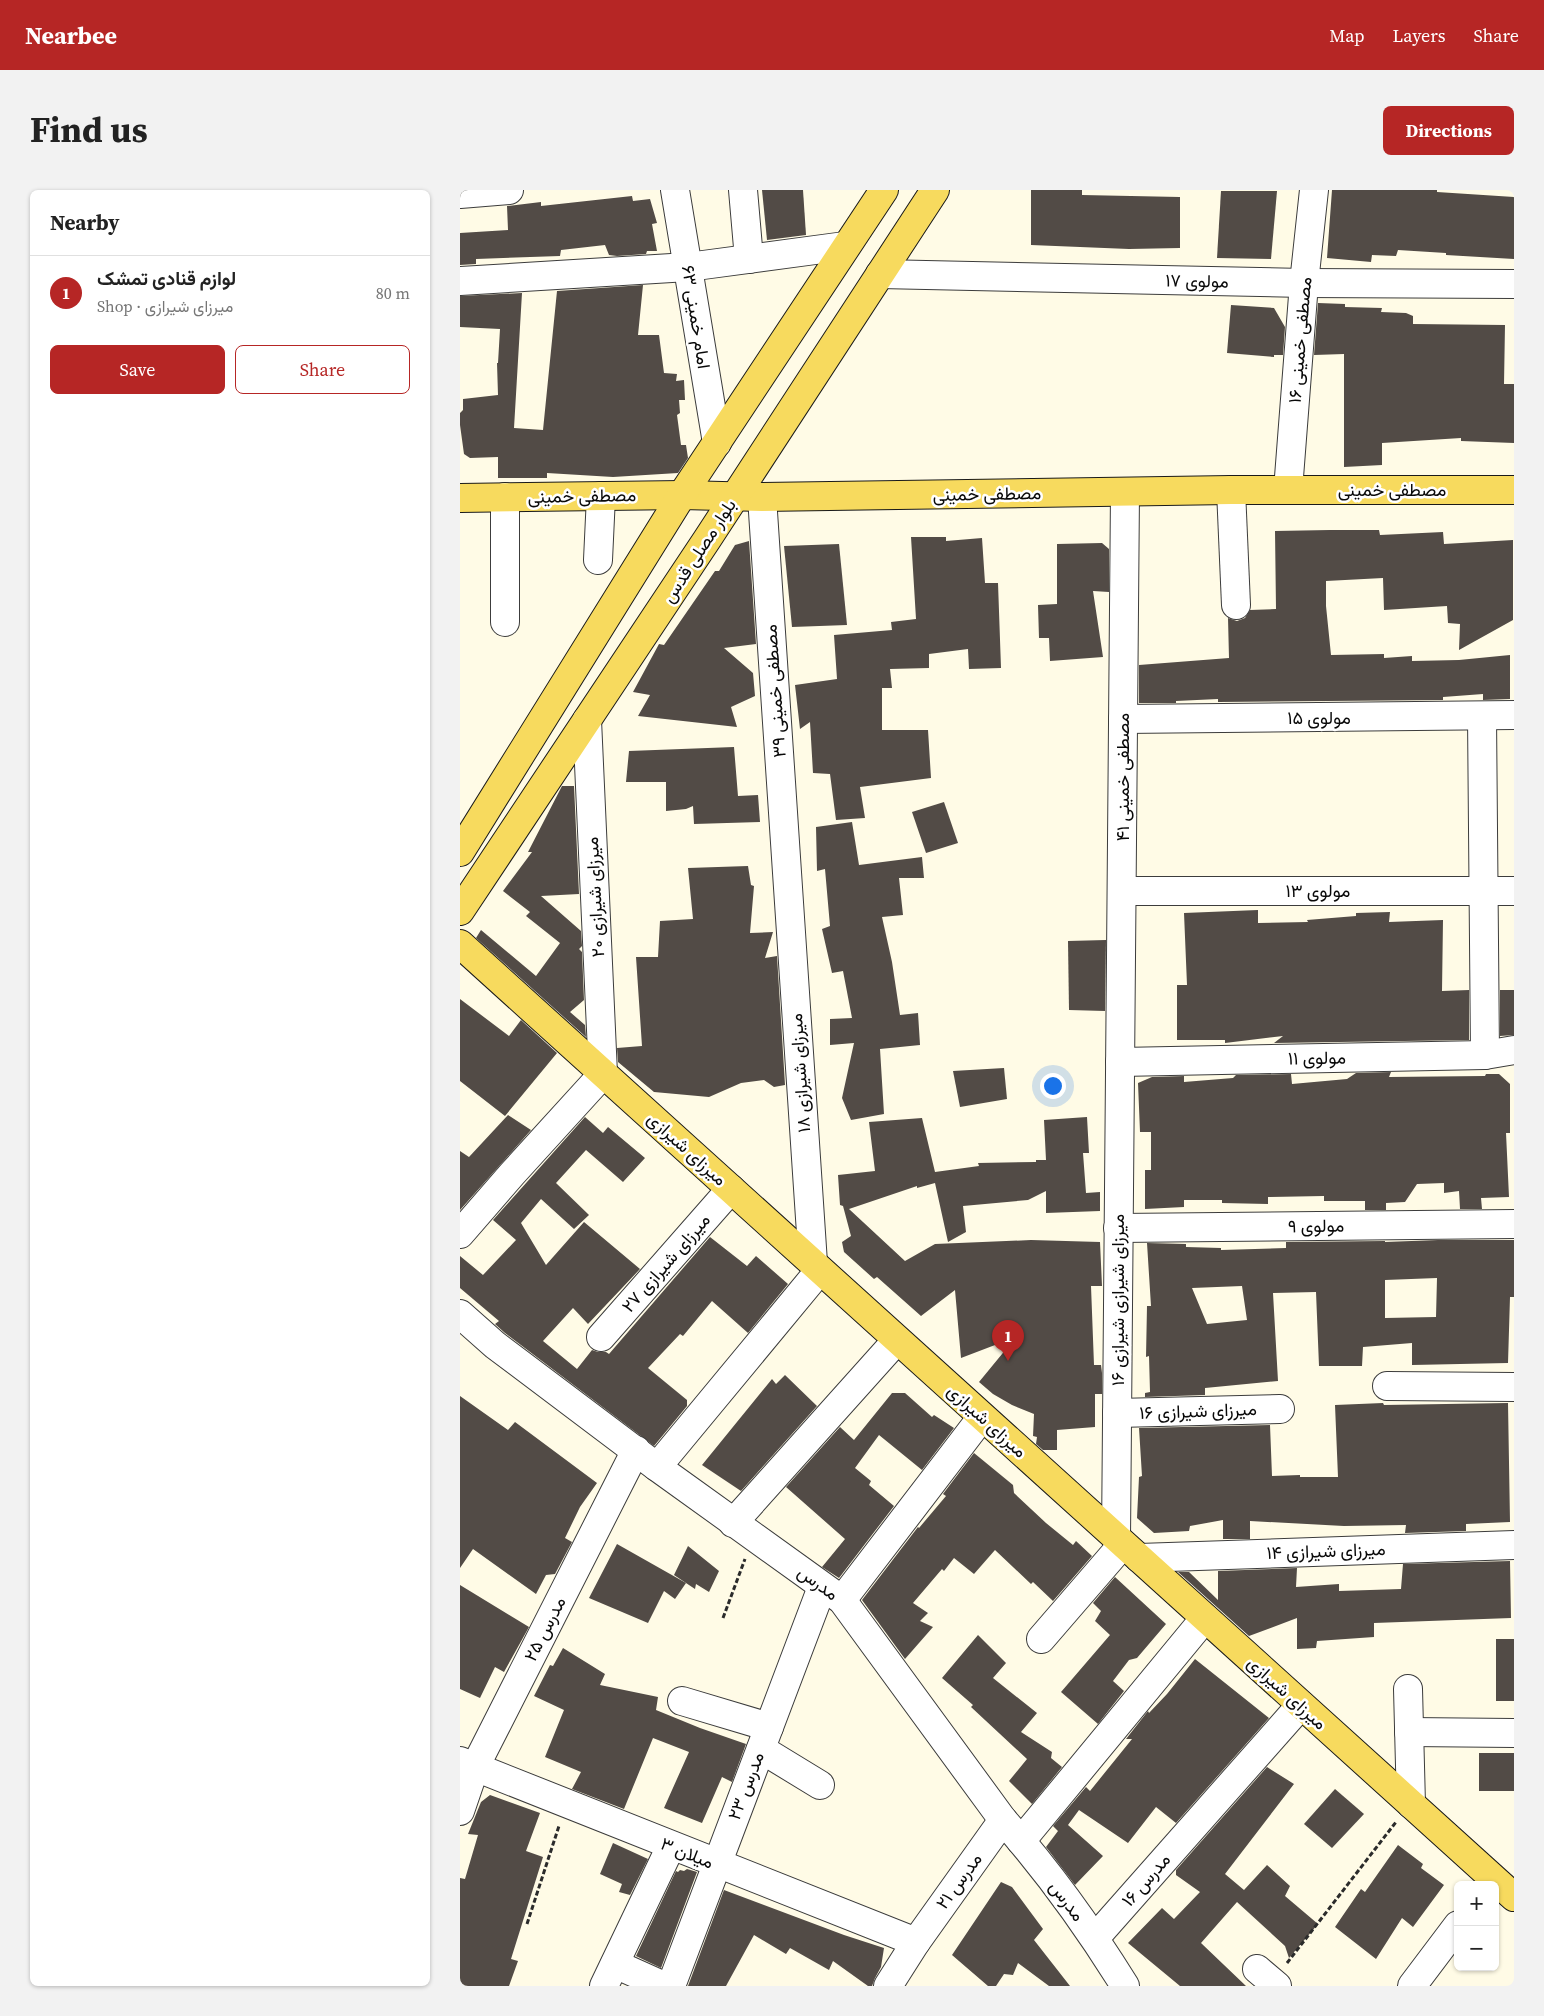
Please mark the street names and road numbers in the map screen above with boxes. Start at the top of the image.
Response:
street label: امام خمینی ۶۳ [676,263,717,371]
street label: مولوی ۱۷ [1165,267,1229,294]
street label: مصطفی خمینی ۱۶ [1282,276,1317,404]
street label: مصطفی خمینی [1338,477,1446,502]
street label: مصطفی خمینی [932,480,1042,507]
street label: مصطفی خمینی [527,482,637,509]
street label: بلوار مصلی قدس [656,494,742,608]
street label: مصطفی خمینی ۳۹ [757,624,792,758]
street label: مولوی ۱۵ [1287,705,1351,730]
street label: مصطفی خمینی ۴۱ [1110,713,1135,841]
street label: میرزای شیرازی ۲۰ [579,836,610,958]
street label: مولوی ۱۳ [1286,878,1350,903]
street label: میرزای شیرازی ۱۸ [783,1013,816,1134]
street label: مولوی ۱۱ [1288,1044,1346,1071]
street label: میرزای شیرازی [642,1106,733,1191]
street label: میرزای شیرازی ۲۷ [616,1208,716,1318]
street label: مولوی ۹ [1288,1213,1344,1238]
street label: میرزای شیرازی شیرازی ۱۶ [1105,1214,1130,1386]
street label: میرزای شیرازی [942,1378,1033,1463]
street label: میرزای شیرازی ۱۶ [1139,1396,1257,1425]
street label: میرزای شیرازی ۱۴ [1266,1536,1386,1565]
street label: مدرس [793,1559,844,1606]
street label: مدرس ۲۵ [518,1592,571,1665]
street label: میرزای شیرازی [1242,1650,1333,1735]
street label: مدرس ۲۳ [721,1748,770,1823]
street label: میلان ۳ [657,1831,717,1874]
street label: مدرس ۲۱ [930,1847,988,1914]
street label: مدرس ۱۶ [1115,1848,1176,1912]
street label: مدرس [1044,1875,1091,1926]

